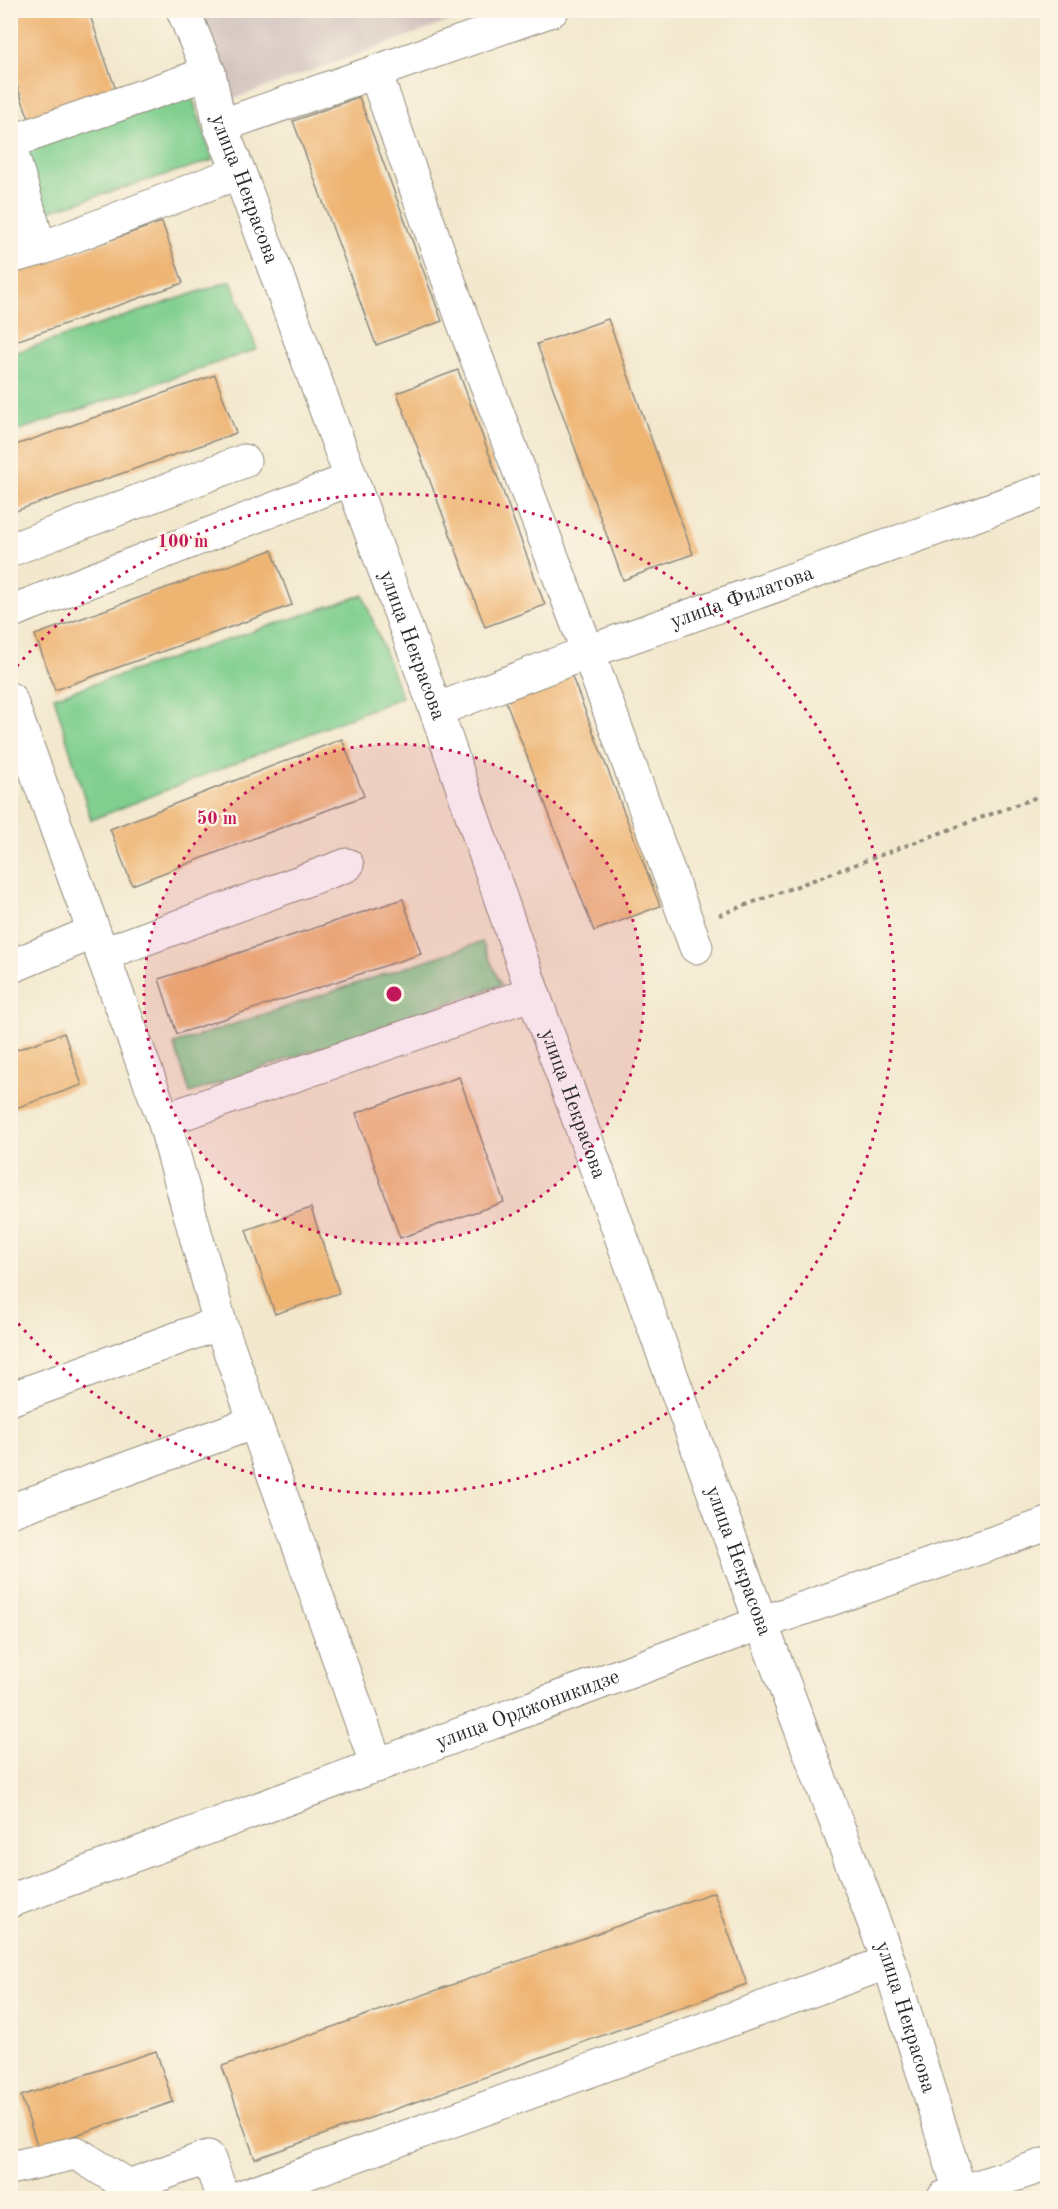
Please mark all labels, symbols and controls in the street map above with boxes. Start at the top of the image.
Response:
street label: улица Некрасова [207,113,282,267]
text: 100 m [158,533,208,551]
street label: улица Филатова [668,562,816,632]
street label: улица Некрасова [375,568,449,723]
text: 50 m [197,810,237,828]
centre of rings [384,984,404,1004]
street label: улица Некрасова [536,1026,610,1182]
street label: улица Некрасова [702,1483,775,1639]
street label: улица Орджоникидзе [433,1666,622,1753]
street label: улица Некрасова [872,1938,939,2095]

